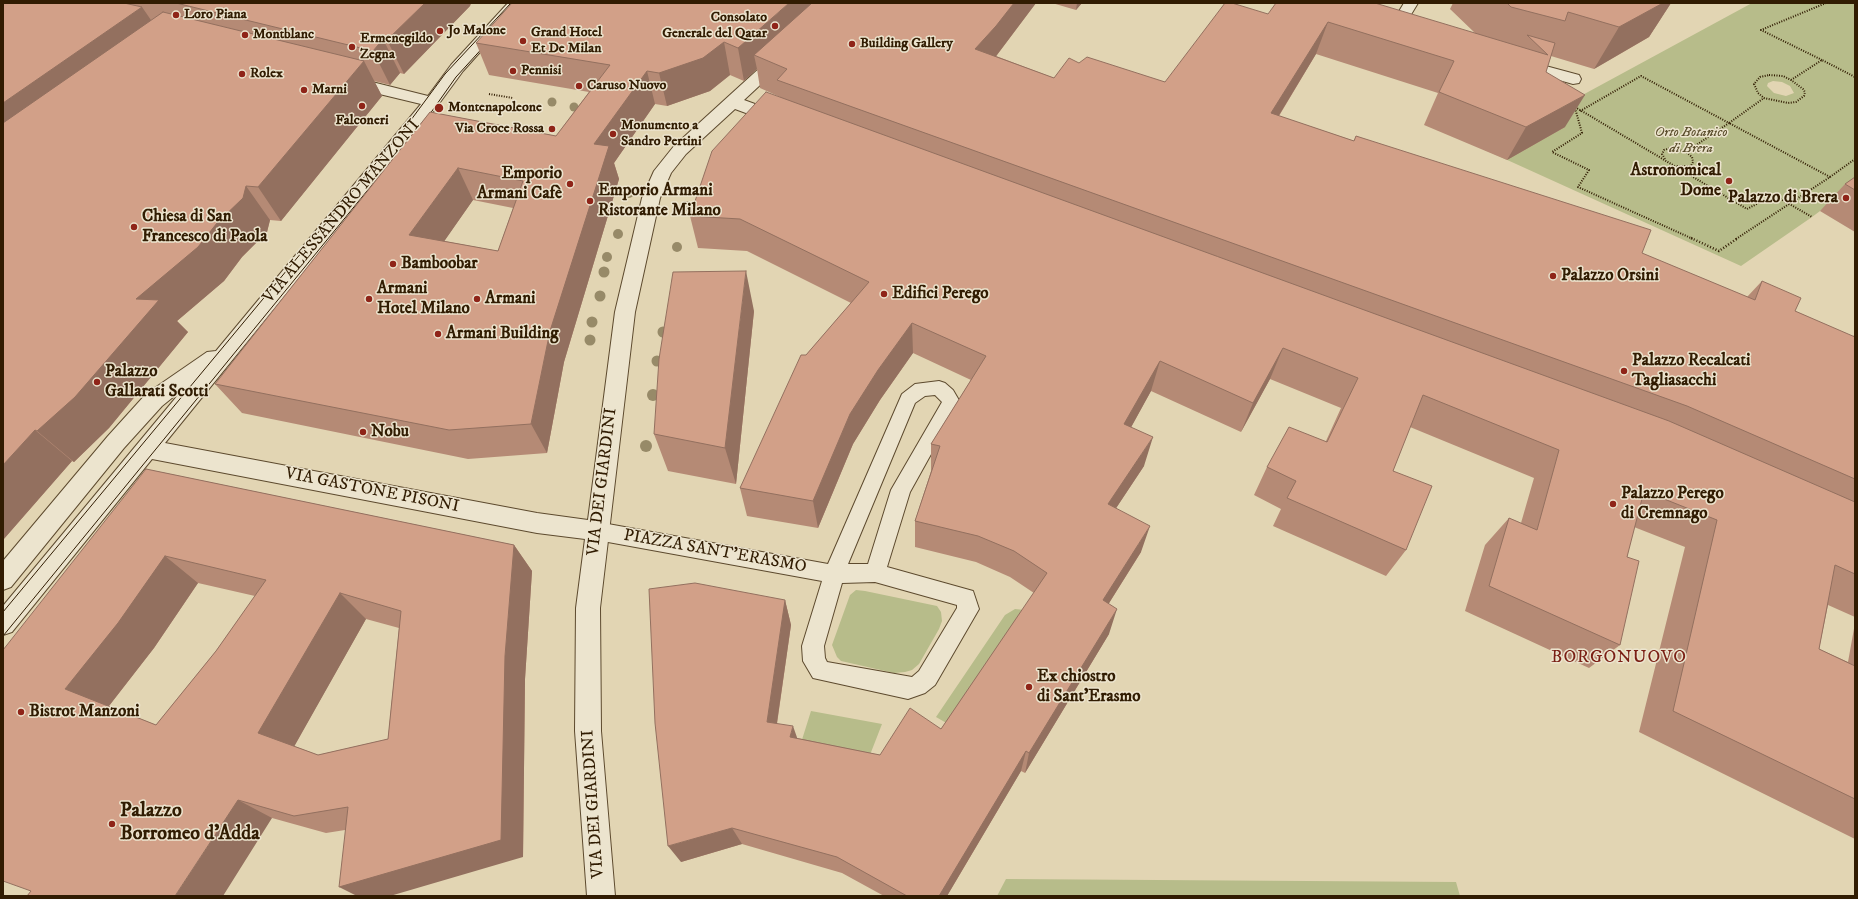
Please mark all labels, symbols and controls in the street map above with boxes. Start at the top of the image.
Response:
place label: Loro Piana [184,7,247,23]
marker: Loro Piana [171,10,181,20]
place label: Consolato Generale del Qatar [662,10,767,42]
marker: Consolato Generale del Qatar [770,21,780,31]
place label: Jo Malone [448,23,506,39]
place label: Grand Hotel Et De Milan [531,25,602,58]
marker: Jo Malone [435,26,445,36]
place label: Montblanc [253,27,314,43]
marker: Montblanc [240,30,250,40]
place label: Ermenegildo Zegna [360,31,433,64]
marker: Grand Hotel Et De Milan [518,36,528,46]
place label: Building Gallery [860,36,953,52]
marker: Building Gallery [847,39,857,49]
marker: Ermenegildo Zegna [347,42,357,52]
place label: Pennisi [521,63,561,79]
place label: Rolex [250,66,283,82]
marker: Pennisi [508,66,518,76]
marker: Rolex [237,69,247,79]
place label: Caruso Nuovo [587,78,666,94]
marker: Caruso Nuovo [574,81,584,91]
place label: Marni [312,82,347,98]
marker: Marni [299,85,309,95]
place label: Montenapoleone [448,100,542,116]
marker: Falconeri [357,101,367,111]
marker: Montenapoleone [433,102,445,114]
place label: Falconeri [336,113,388,129]
street label: VIA ALESSANDRO MANZONI [259,116,425,308]
place label: Monumento a Sandro Pertini [621,118,702,150]
place label: Via Croce Rossa [455,121,544,137]
marker: Via Croce Rossa [547,124,557,134]
park label: Orto Botanico di Brera [1655,125,1727,158]
marker: Monumento a Sandro Pertini [608,129,618,139]
place label: Astronomical Dome [1631,161,1721,201]
place label: Emporio Armani Cafè [477,164,562,204]
marker: Astronomical Dome [1724,176,1734,186]
marker: Emporio Armani Cafè [565,179,575,189]
place label: Emporio Armani Ristorante Milano [598,181,721,221]
place label: Palazzo di Brera [1728,188,1838,208]
marker: Palazzo di Brera [1841,193,1851,203]
marker: Emporio Armani Ristorante Milano [585,196,595,206]
place label: Chiesa di San Francesco di Paola [142,207,267,247]
marker: Chiesa di San Francesco di Paola [129,222,139,232]
place label: Bamboobar [401,254,478,274]
marker: Bamboobar [388,259,398,269]
place label: Palazzo Orsini [1561,266,1659,286]
marker: Palazzo Orsini [1548,271,1558,281]
place label: Armani Hotel Milano [377,279,470,319]
place label: Edifici Perego [892,284,988,304]
place label: Armani [485,289,535,309]
marker: Edifici Perego [879,289,889,299]
marker: Armani Hotel Milano [364,294,374,304]
marker: Armani [472,294,482,304]
place label: Armani Building [446,324,559,344]
marker: Armani Building [433,329,443,339]
place label: Palazzo Recalcati Tagliasacchi [1632,351,1750,391]
place label: Palazzo Gallarati Scotti [105,362,208,402]
marker: Palazzo Recalcati Tagliasacchi [1619,366,1629,376]
marker: Palazzo Gallarati Scotti [92,377,102,387]
street label: VIA DEI GIARDINI [584,407,622,557]
place label: Nobu [371,422,409,442]
marker: Nobu [358,427,368,437]
street label: VIA GASTONE PISONI [283,464,461,518]
place label: Palazzo Perego di Cremnago [1621,484,1724,524]
marker: Palazzo Perego di Cremnago [1608,499,1618,509]
street label: PIAZZA SANT'ERASMO [622,526,808,578]
district label: BORGONUOVO [1551,647,1687,669]
place label: Ex chiostro di Sant’Erasmo [1037,667,1140,707]
marker: Ex chiostro di Sant’Erasmo [1024,682,1034,692]
place label: Bistrot Manzoni [29,702,139,722]
marker: Bistrot Manzoni [16,707,26,717]
street label: VIA DEI GIARDINI [579,729,609,879]
place label: Palazzo Borromeo d'Adda [120,800,260,847]
marker: Palazzo Borromeo d'Adda [107,819,117,829]

